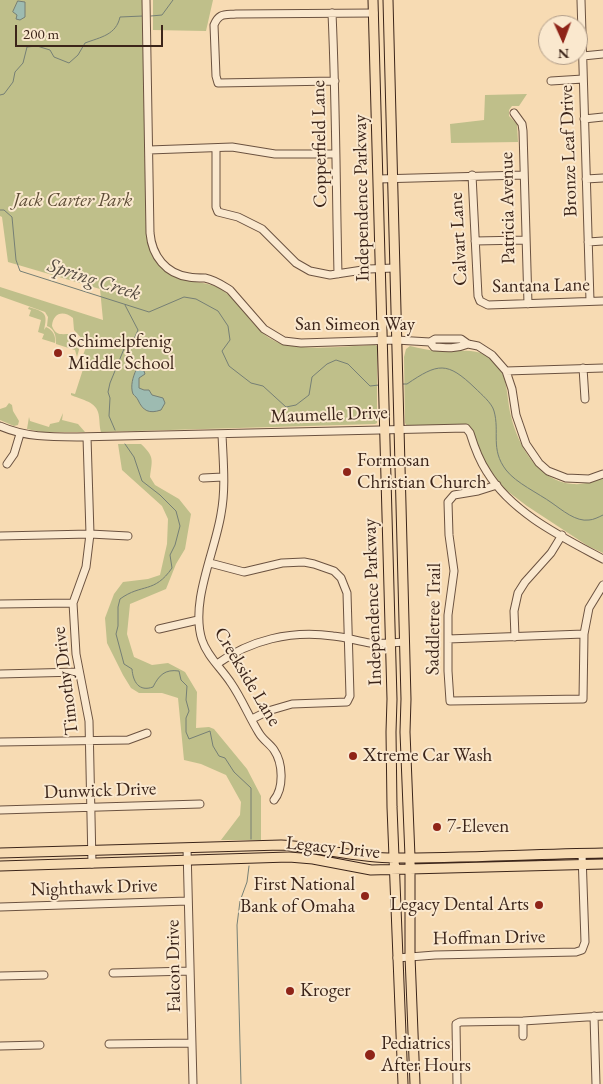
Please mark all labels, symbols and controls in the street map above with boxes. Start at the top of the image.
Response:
scale bar [18,15,165,47]
north arrow [538,15,588,65]
text: 200 m [23,24,59,43]
text: N [558,45,569,63]
street label: Copperfield Lane [307,80,333,208]
street label: Bronze Leaf Drive [555,85,583,217]
street label: Independence Parkway [349,114,375,282]
street label: Patricia Avenue [496,152,520,264]
park label: Jack Carter Park [14,190,132,212]
street label: Calvart Lane [445,192,473,286]
water label: Spring Creek [44,254,144,306]
street label: Santana Lane [492,274,590,298]
street label: San Simeon Way [295,314,415,336]
place label: Schimelpfenig Middle School [68,331,174,375]
marker: Schimelpfenig Middle School [52,347,64,359]
street label: Maumelle Drive [270,402,388,428]
place label: Formosan Christian Church [357,450,487,494]
marker: Formosan Christian Church [341,466,353,478]
street label: Independence Parkway [359,518,387,686]
street label: Saddletree Trail [422,563,446,675]
street label: Creekside Lane [209,624,285,730]
street label: Timothy Drive [48,625,84,737]
place label: Xtreme Car Wash [363,745,492,767]
marker: Xtreme Car Wash [347,750,359,762]
street label: Dunwick Drive [43,778,157,804]
place label: 7-Eleven [447,816,509,838]
marker: 7-Eleven [431,821,443,833]
street label: Legacy Drive [285,832,381,864]
street label: Nighthawk Drive [30,874,158,902]
place label: First National Bank of Omaha [240,874,355,918]
marker: First National Bank of Omaha [359,890,371,902]
place label: Legacy Dental Arts [390,894,529,916]
marker: Legacy Dental Arts [533,899,545,911]
street label: Falcon Drive [162,920,186,1012]
street label: Hoffman Drive [433,926,545,950]
place label: Kroger [300,980,351,1002]
marker: Kroger [284,985,296,997]
place label: Pediatrics After Hours [381,1033,471,1077]
marker: Pediatrics After Hours [363,1048,377,1062]

